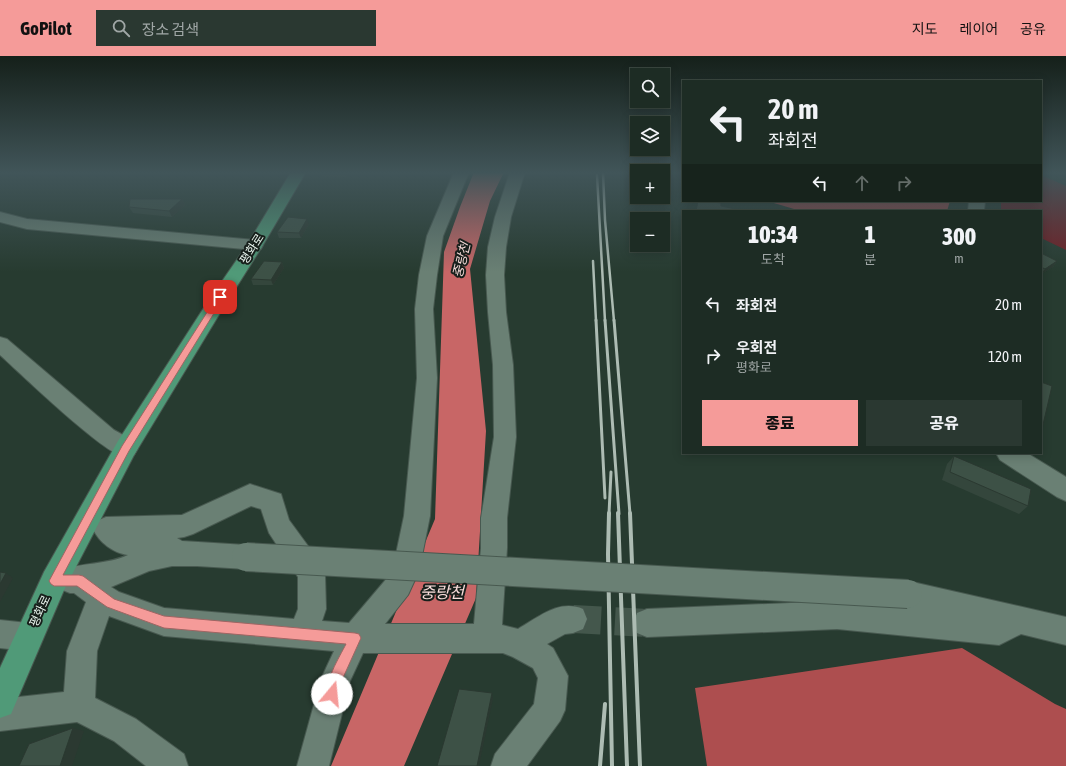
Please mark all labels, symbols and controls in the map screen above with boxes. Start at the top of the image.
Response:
search box [96,10,376,46]
text: GoPilot [20,17,72,39]
icon: search [110,17,132,39]
text: 장소 검색 [142,21,199,38]
text: 지도 [912,21,938,37]
text: 레이어 [960,21,998,37]
text: 공유 [1020,21,1046,37]
map controls [630,68,670,252]
button: search [630,68,670,108]
text: 20 m [768,93,818,125]
icon: left [702,96,754,148]
button: layers [630,116,670,156]
text: 좌회전 [768,130,818,151]
button: + [630,164,670,204]
icon: left [809,172,831,194]
icon: ahead [851,172,873,194]
icon: right [893,172,915,194]
button: − [630,212,670,252]
text: 10:34 [748,221,798,248]
text: 1 [864,221,876,248]
text: 300 [942,223,976,250]
street label: 평화로 [237,231,267,267]
water label: 중랑천 [450,240,473,279]
text: m [954,251,964,266]
text: 도착 [761,252,785,267]
text: 분 [864,252,876,267]
pin [203,280,237,314]
icon: arrive [209,286,231,308]
icon: left [702,293,724,315]
text: 20 m [995,296,1022,313]
text: 좌회전 [736,297,777,314]
text: 우회전 [736,339,777,356]
icon: right [702,345,724,367]
text: 120 m [988,348,1022,365]
text: 평화로 [736,360,772,375]
button: 종료 [702,400,858,446]
button: 공유 [866,400,1022,446]
water label: 중랑천 [420,583,466,601]
street label: 평화로 [27,593,53,629]
position arrow [311,673,353,715]

